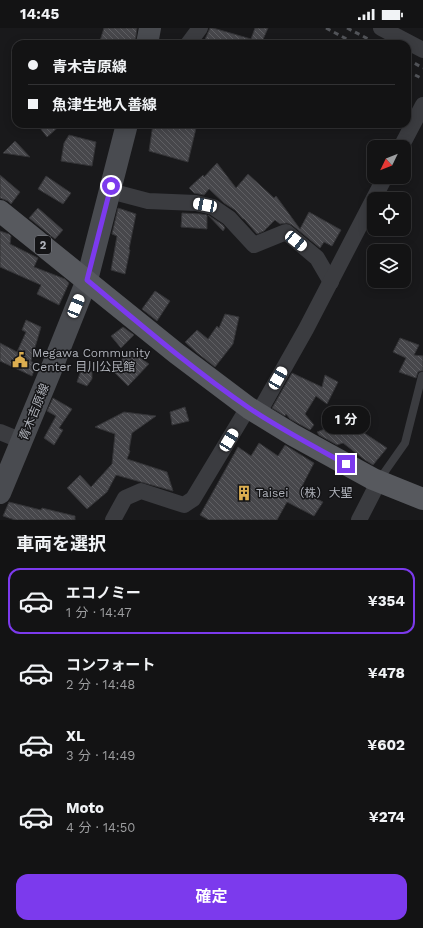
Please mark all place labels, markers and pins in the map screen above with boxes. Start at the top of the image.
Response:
place label: Megawa Community Center 目川公民館 [32,346,151,374]
public building icon: Megawa Community Center 目川公民館 [11,351,29,369]
building icon: Taisei （株）大聖 [235,484,253,502]
place label: Taisei （株）大聖 [256,486,353,500]

